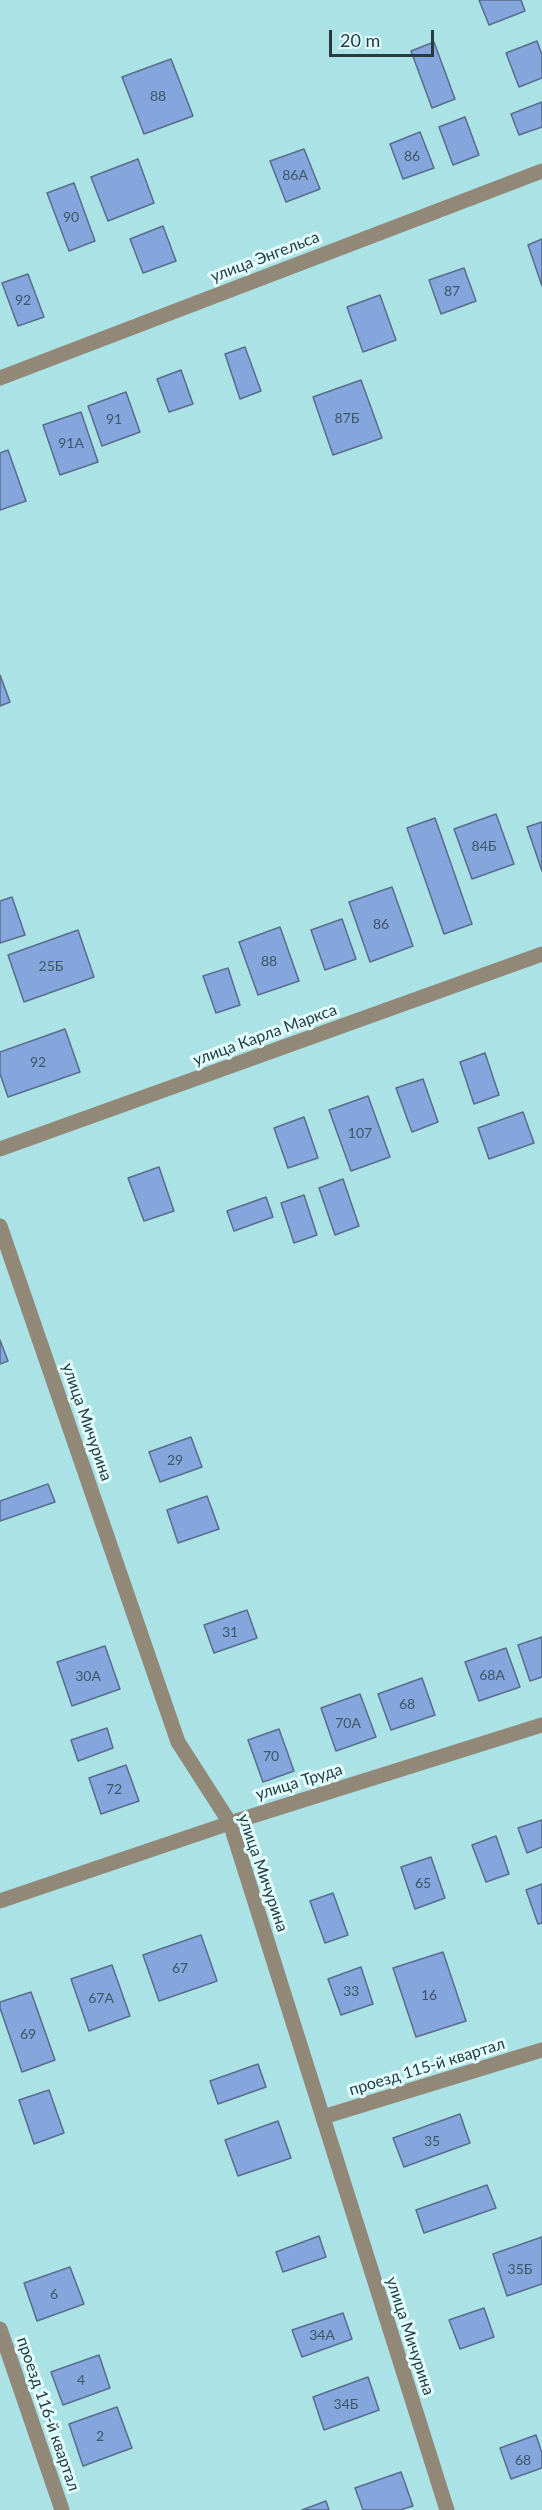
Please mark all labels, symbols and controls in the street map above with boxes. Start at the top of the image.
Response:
scale bar [332,18,437,56]
text: 20 m [340,29,380,51]
house number: 88 [150,88,166,104]
house number: 86 [404,148,420,164]
house number: 86А [282,167,308,183]
house number: 90 [63,209,79,225]
street label: улица Энгельса [208,227,322,287]
house number: 87 [444,283,460,299]
house number: 92 [15,292,31,308]
house number: 87Б [335,410,359,426]
house number: 91 [106,411,122,427]
house number: 91А [58,435,84,451]
house number: 84Б [472,838,496,854]
house number: 86 [373,916,389,932]
house number: 88 [261,953,277,969]
house number: 25Б [39,958,63,974]
street label: улица Карла Маркса [190,1000,340,1070]
house number: 92 [30,1054,46,1070]
house number: 107 [348,1125,372,1141]
street label: улица Мичурина [58,1361,116,1483]
house number: 29 [167,1452,183,1468]
house number: 31 [222,1624,238,1640]
house number: 68А [479,1667,505,1683]
house number: 30А [75,1668,101,1684]
house number: 68 [399,1696,415,1712]
house number: 70А [335,1715,361,1731]
house number: 70 [263,1748,279,1764]
street label: улица Труда [253,1760,345,1804]
house number: 72 [106,1781,122,1797]
street label: улица Мичурина [234,1812,292,1934]
house number: 65 [415,1875,431,1891]
house number: 67 [172,1960,188,1976]
house number: 33 [343,1983,359,1999]
house number: 16 [421,1987,437,2003]
house number: 67А [88,1990,114,2006]
house number: 69 [20,2026,36,2042]
street label: проезд 115-й квартал [347,2034,507,2100]
house number: 35 [424,2133,440,2149]
house number: 35Б [508,2261,532,2277]
street label: улица Мичурина [382,2274,438,2398]
house number: 6 [50,2286,58,2302]
house number: 34А [309,2327,335,2343]
street label: проезд 116-й квартал [13,2334,83,2494]
house number: 4 [77,2372,85,2388]
house number: 34Б [334,2396,358,2412]
house number: 2 [96,2428,104,2444]
house number: 68 [515,2452,531,2468]

